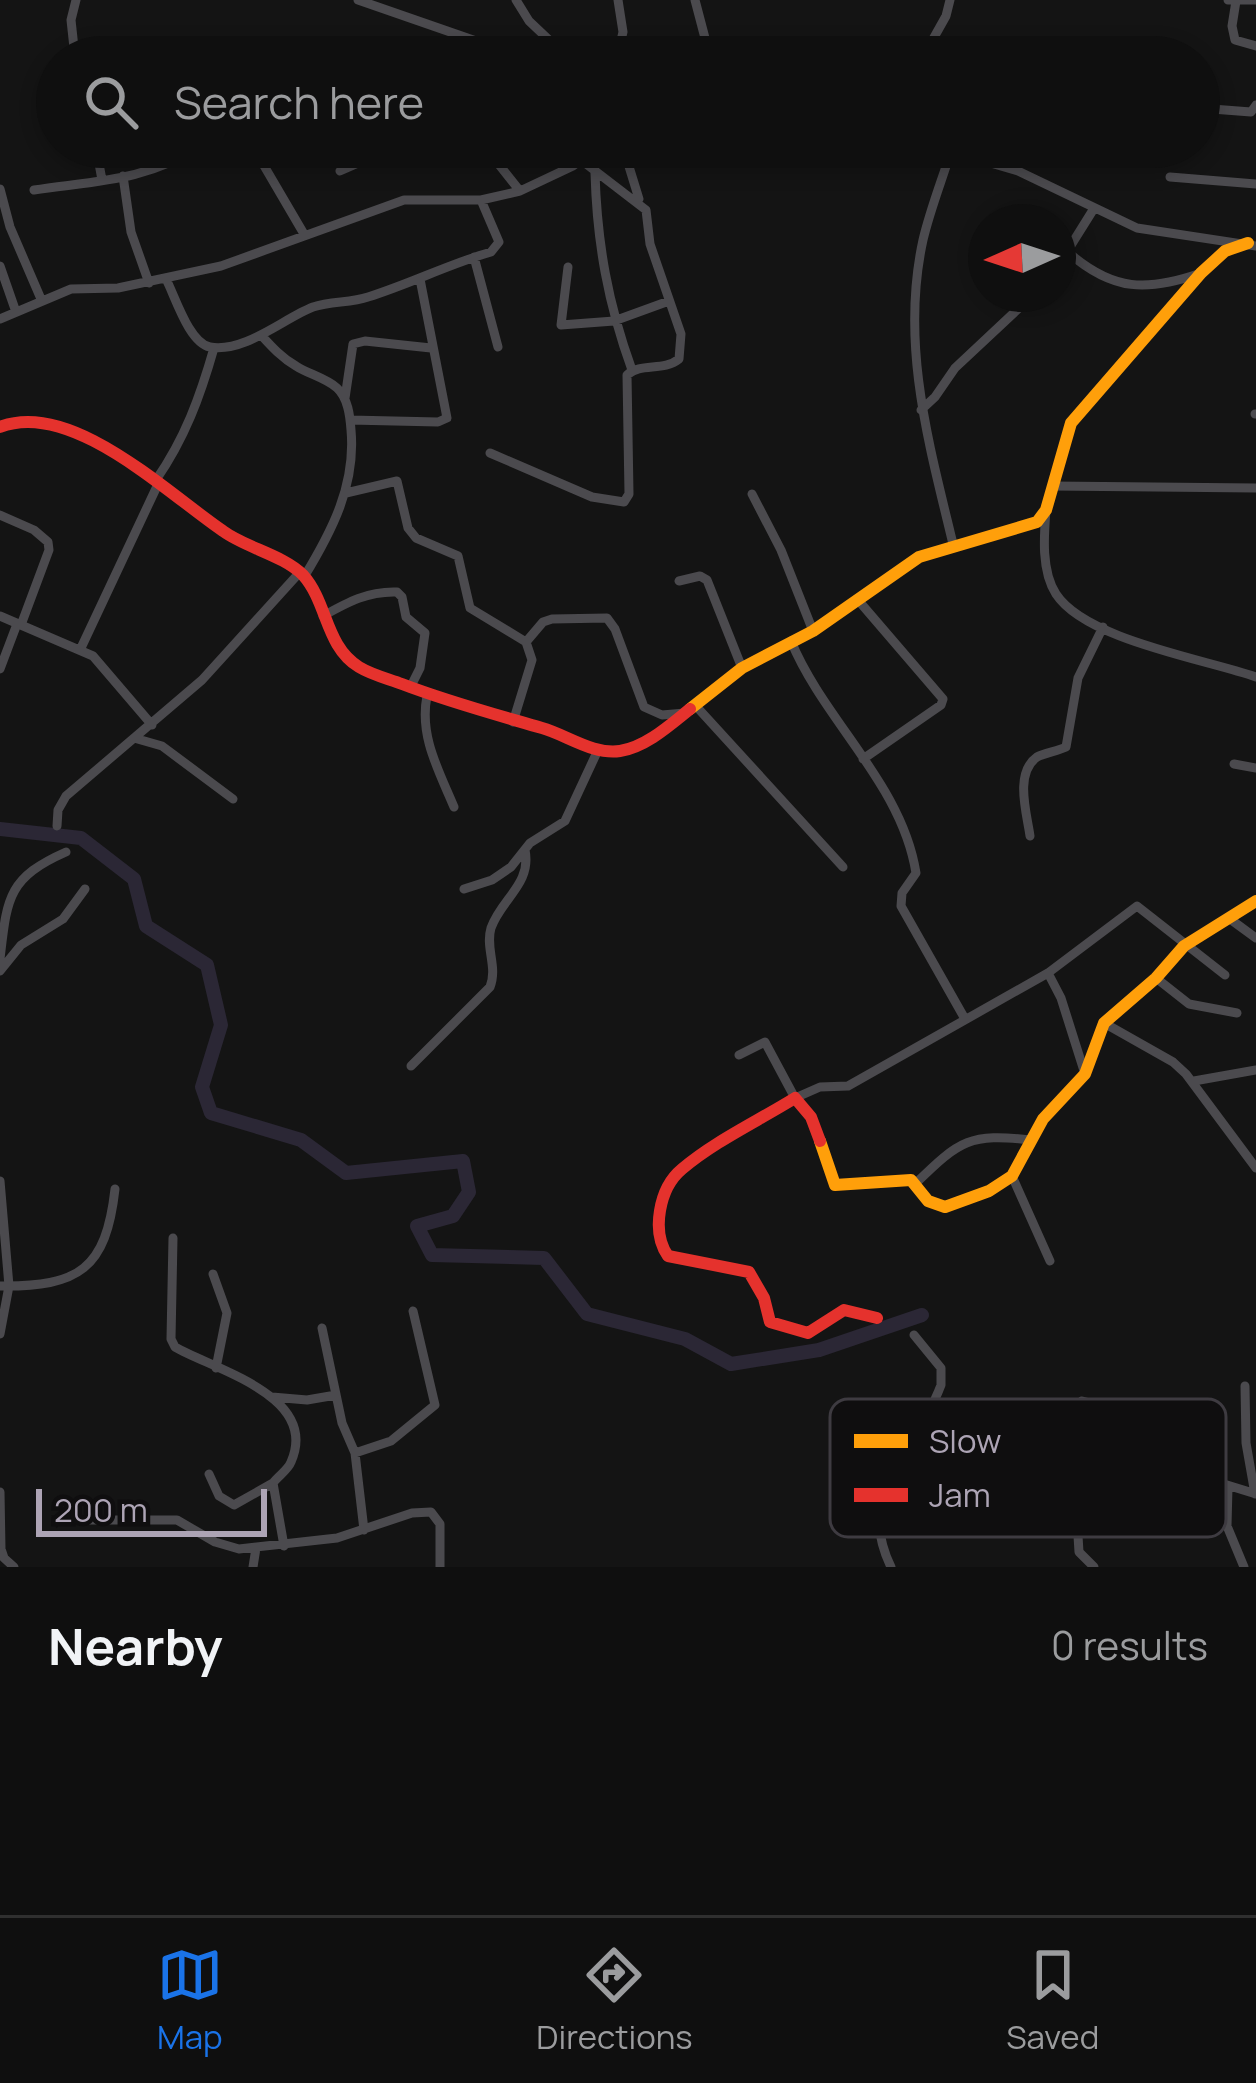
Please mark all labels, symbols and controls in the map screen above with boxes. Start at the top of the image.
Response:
search box [36,36,1220,168]
icon: search [78,69,144,135]
text: Search here [174,71,424,133]
north arrow [968,204,1076,312]
legend [830,1399,1226,1537]
text: Slow [929,1418,1001,1463]
text: Jam [929,1472,991,1517]
scale bar [36,1483,267,1536]
text: 200 m [54,1487,148,1532]
text: Nearby [48,1611,223,1680]
text: 0 results [1051,1618,1208,1672]
tab: Map [157,1942,223,2059]
tab: Directions [536,1942,693,2059]
tab: Saved [1006,1942,1099,2059]

